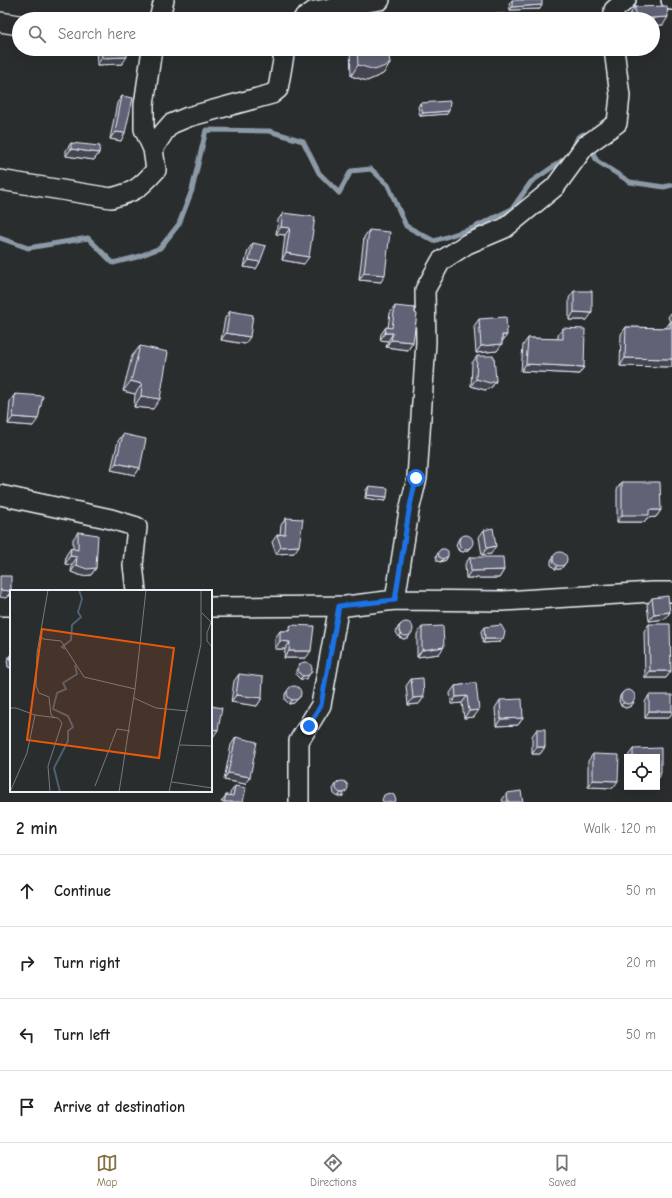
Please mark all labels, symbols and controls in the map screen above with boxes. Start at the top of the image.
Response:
search box [12,12,660,56]
icon: search [26,23,48,45]
text: Search here [58,25,136,43]
route start [407,469,425,487]
inset map [10,590,212,792]
route end [300,717,318,735]
map controls [624,754,660,790]
button: locate [624,754,660,790]
text: 2 min [16,819,57,838]
text: Walk · 120 m [584,821,656,836]
icon: ahead [16,880,38,902]
text: Continue [54,882,111,900]
text: 50 m [626,883,656,898]
icon: right [16,952,38,974]
text: Turn right [54,954,120,972]
text: 20 m [626,955,656,970]
icon: left [16,1024,38,1046]
text: Turn left [54,1026,110,1044]
text: 50 m [626,1027,656,1042]
icon: arrive [16,1096,38,1118]
text: Arrive at destination [54,1098,185,1116]
tab: Map [96,1152,118,1189]
tab: Directions [310,1152,357,1189]
tab: Saved [549,1152,576,1189]

